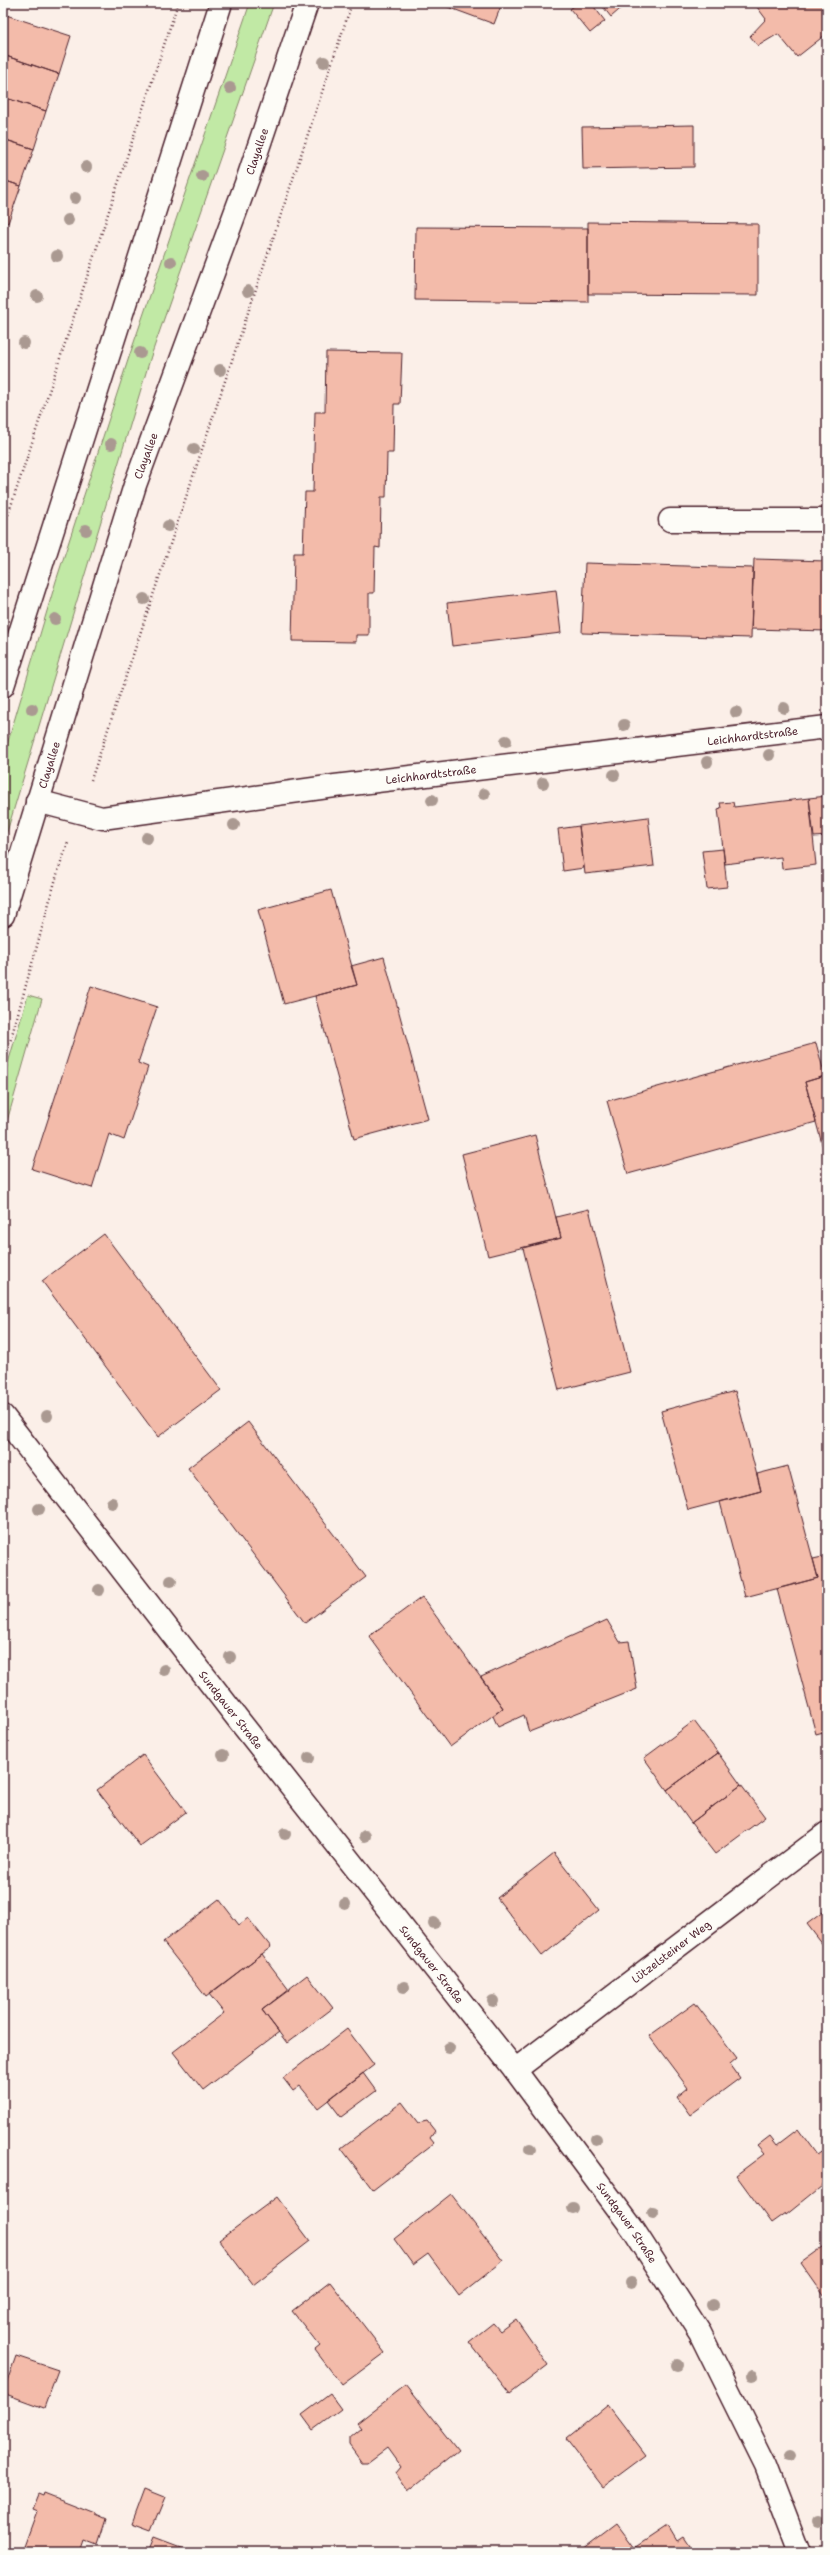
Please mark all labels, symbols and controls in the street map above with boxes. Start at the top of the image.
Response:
street label: Clayallee [242,126,272,177]
street label: Clayallee [130,430,161,481]
street label: Leichhardtstraße [706,723,799,749]
street label: Clayallee [35,739,63,790]
street label: Leichhardtstraße [385,762,477,787]
street label: Sundgauer Straße [196,1667,266,1752]
street label: Lützelsteiner Weg [628,1916,714,1986]
street label: Sundgauer Straße [396,1922,467,2007]
street label: Sundgauer Straße [593,2179,661,2266]

